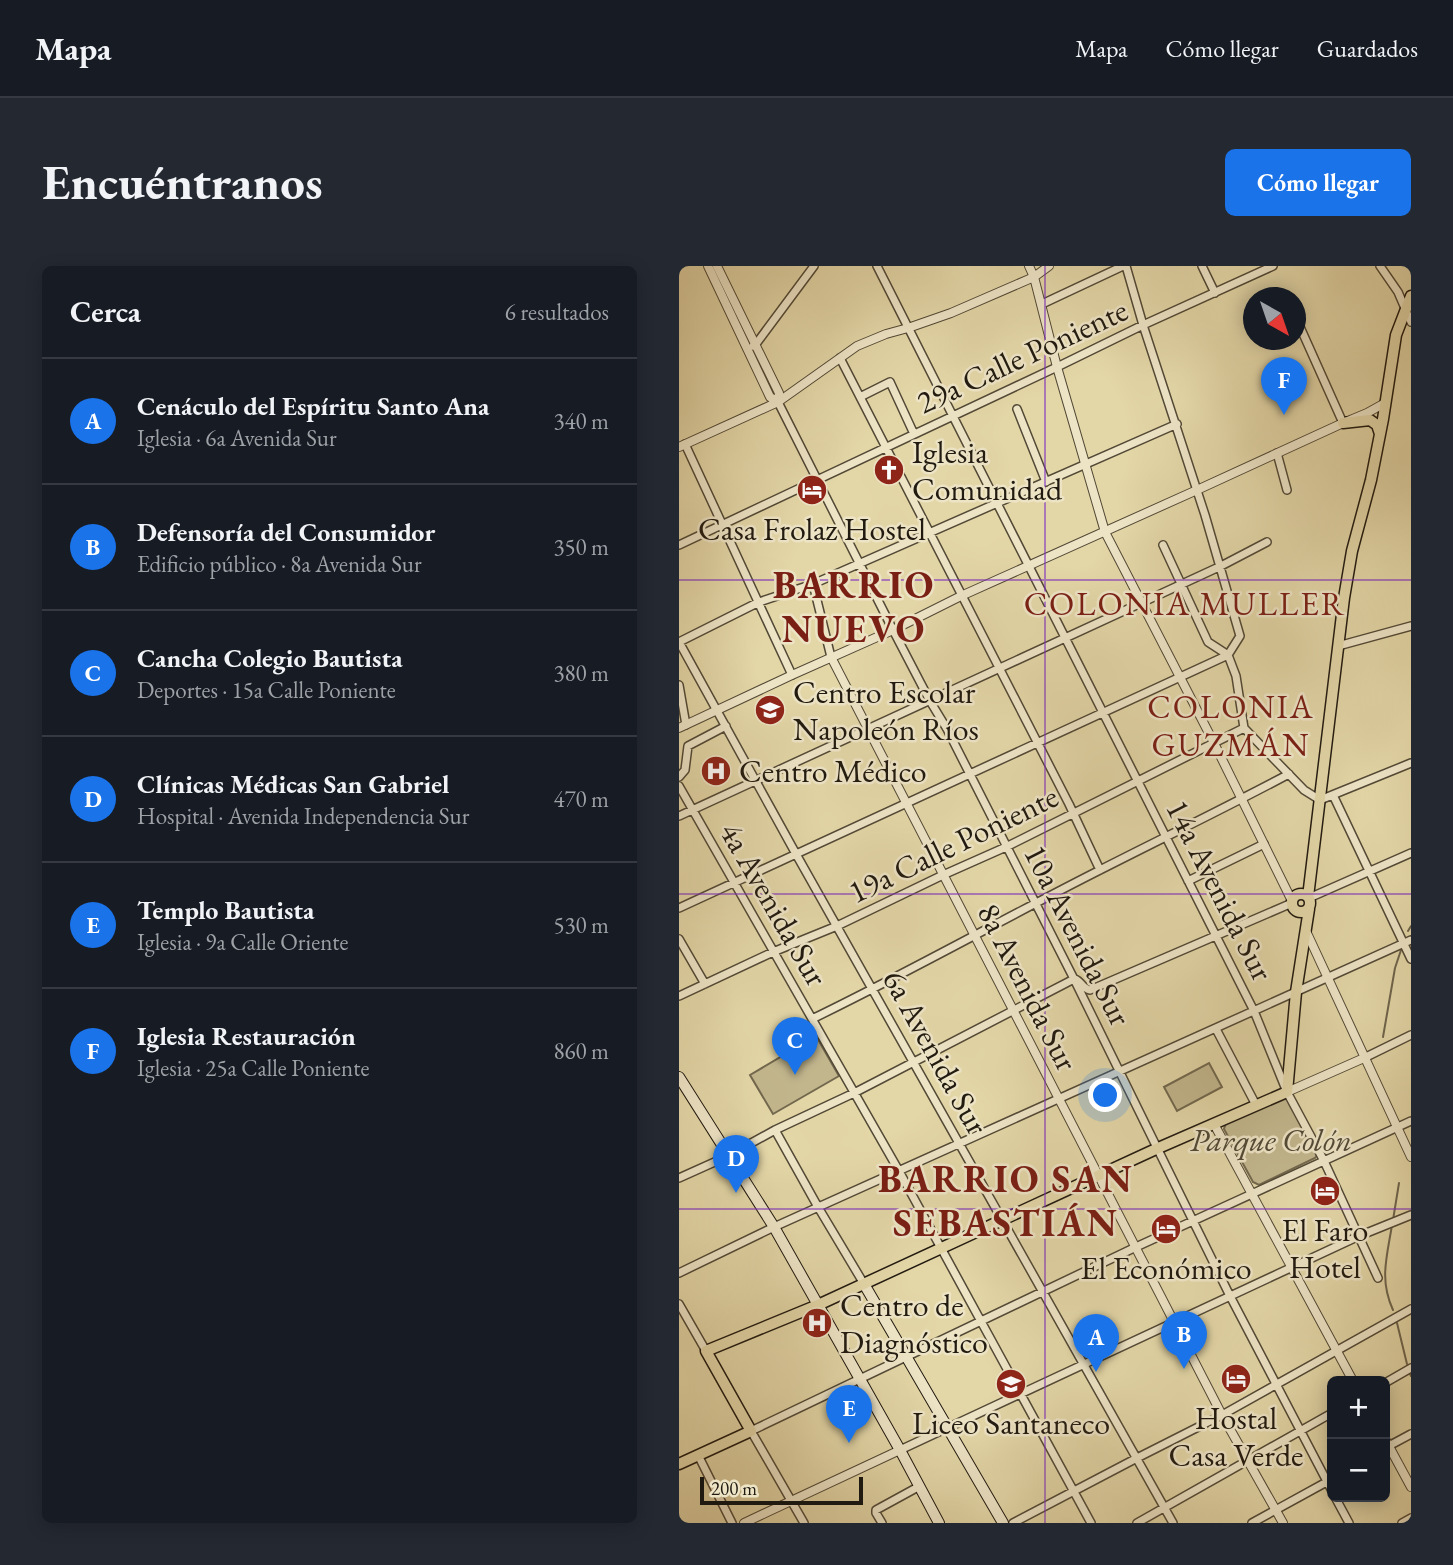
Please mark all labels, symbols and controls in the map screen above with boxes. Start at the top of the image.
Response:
text: Mapa [35,27,112,70]
text: Mapa [1075,33,1128,64]
text: Cómo llegar [1166,33,1279,64]
text: Guardados [1317,33,1418,64]
button: Cómo llegar [1225,149,1411,216]
text: Encuéntranos [42,150,323,214]
north arrow [1243,287,1306,350]
street label: 29a Calle Poniente [910,289,1134,423]
text: Cerca [70,292,141,331]
text: 6 resultados [505,297,609,327]
pin: F [1261,357,1307,415]
text: Cenáculo del Espíritu Santo Ana [137,389,489,423]
text: A [85,406,101,436]
text: 340 m [553,406,609,436]
text: Iglesia · 6a Avenida Sur [137,423,337,453]
place label: Iglesia Comunidad [912,431,1063,510]
church icon: Iglesia Comunidad [872,453,906,487]
hotel icon: Casa Frolaz Hostel [795,473,829,507]
place label: Casa Frolaz Hostel [698,508,926,550]
text: Defensoría del Consumidor [137,515,435,549]
text: B [86,532,100,562]
text: 350 m [553,532,609,562]
text: Edificio público · 8a Avenida Sur [137,549,422,579]
district label: BARRIO NUEVO [773,560,935,653]
district label: COLONIA MULLER [1024,582,1346,625]
text: Cancha Colegio Bautista [137,641,403,675]
text: C [85,658,101,688]
text: 380 m [553,658,609,688]
place label: Centro Escolar Napoleón Ríos [793,671,979,750]
text: Deportes · 15a Calle Poniente [137,675,396,705]
district label: COLONIA GUZMÁN [1147,685,1315,766]
school or university icon: Centro Escolar Napoleón Ríos [753,693,787,727]
place label: Centro Médico [739,750,927,792]
hospital icon: Centro Médico [699,754,733,788]
text: Clínicas Médicas San Gabriel [137,767,449,801]
street label: 19a Calle Poniente [841,775,1065,913]
text: D [84,784,102,814]
text: 470 m [553,784,609,814]
street label: 14a Avenida Sur [1156,792,1284,988]
text: Hospital · Avenida Independencia Sur [137,801,469,831]
street label: 4a Avenida Sur [710,814,838,994]
street label: 10a Avenida Sur [1014,837,1142,1033]
text: Templo Bautista [137,893,314,927]
street label: 8a Avenida Sur [968,896,1088,1078]
text: E [86,910,100,940]
text: 530 m [553,910,609,940]
text: Iglesia · 9a Calle Oriente [137,927,348,957]
street label: 6a Avenida Sur [873,962,999,1142]
pin: C [772,1017,818,1075]
text: Iglesia Restauración [137,1019,356,1053]
text: F [87,1036,99,1066]
text: 860 m [553,1036,609,1066]
text: Iglesia · 25a Calle Poniente [137,1053,369,1083]
your location [1088,1078,1122,1112]
park label: Parque Colón [1190,1119,1352,1161]
pin: D [713,1135,759,1193]
district label: BARRIO SAN SEBASTIÁN [878,1154,1134,1247]
hotel icon: El Faro Hotel [1308,1174,1342,1208]
place label: El Faro Hotel [1282,1209,1368,1288]
hotel icon: El Económico [1149,1212,1183,1246]
place label: El Económico [1080,1247,1252,1289]
place label: Centro de Diagnóstico [840,1284,988,1363]
hospital icon: Centro de Diagnóstico [800,1306,834,1340]
pin: B [1161,1311,1207,1369]
pin: A [1073,1314,1119,1372]
hotel icon: Hostal Casa Verde [1219,1362,1253,1396]
school or university icon: Liceo Santaneco [994,1367,1028,1401]
map controls [1327,1376,1390,1502]
button: + [1327,1376,1390,1439]
pin: E [826,1385,872,1443]
place label: Hostal Casa Verde [1168,1397,1304,1476]
place label: Liceo Santaneco [912,1402,1110,1444]
button: − [1327,1439,1390,1502]
scale bar [700,1474,863,1506]
text: 200 m [711,1476,757,1501]

